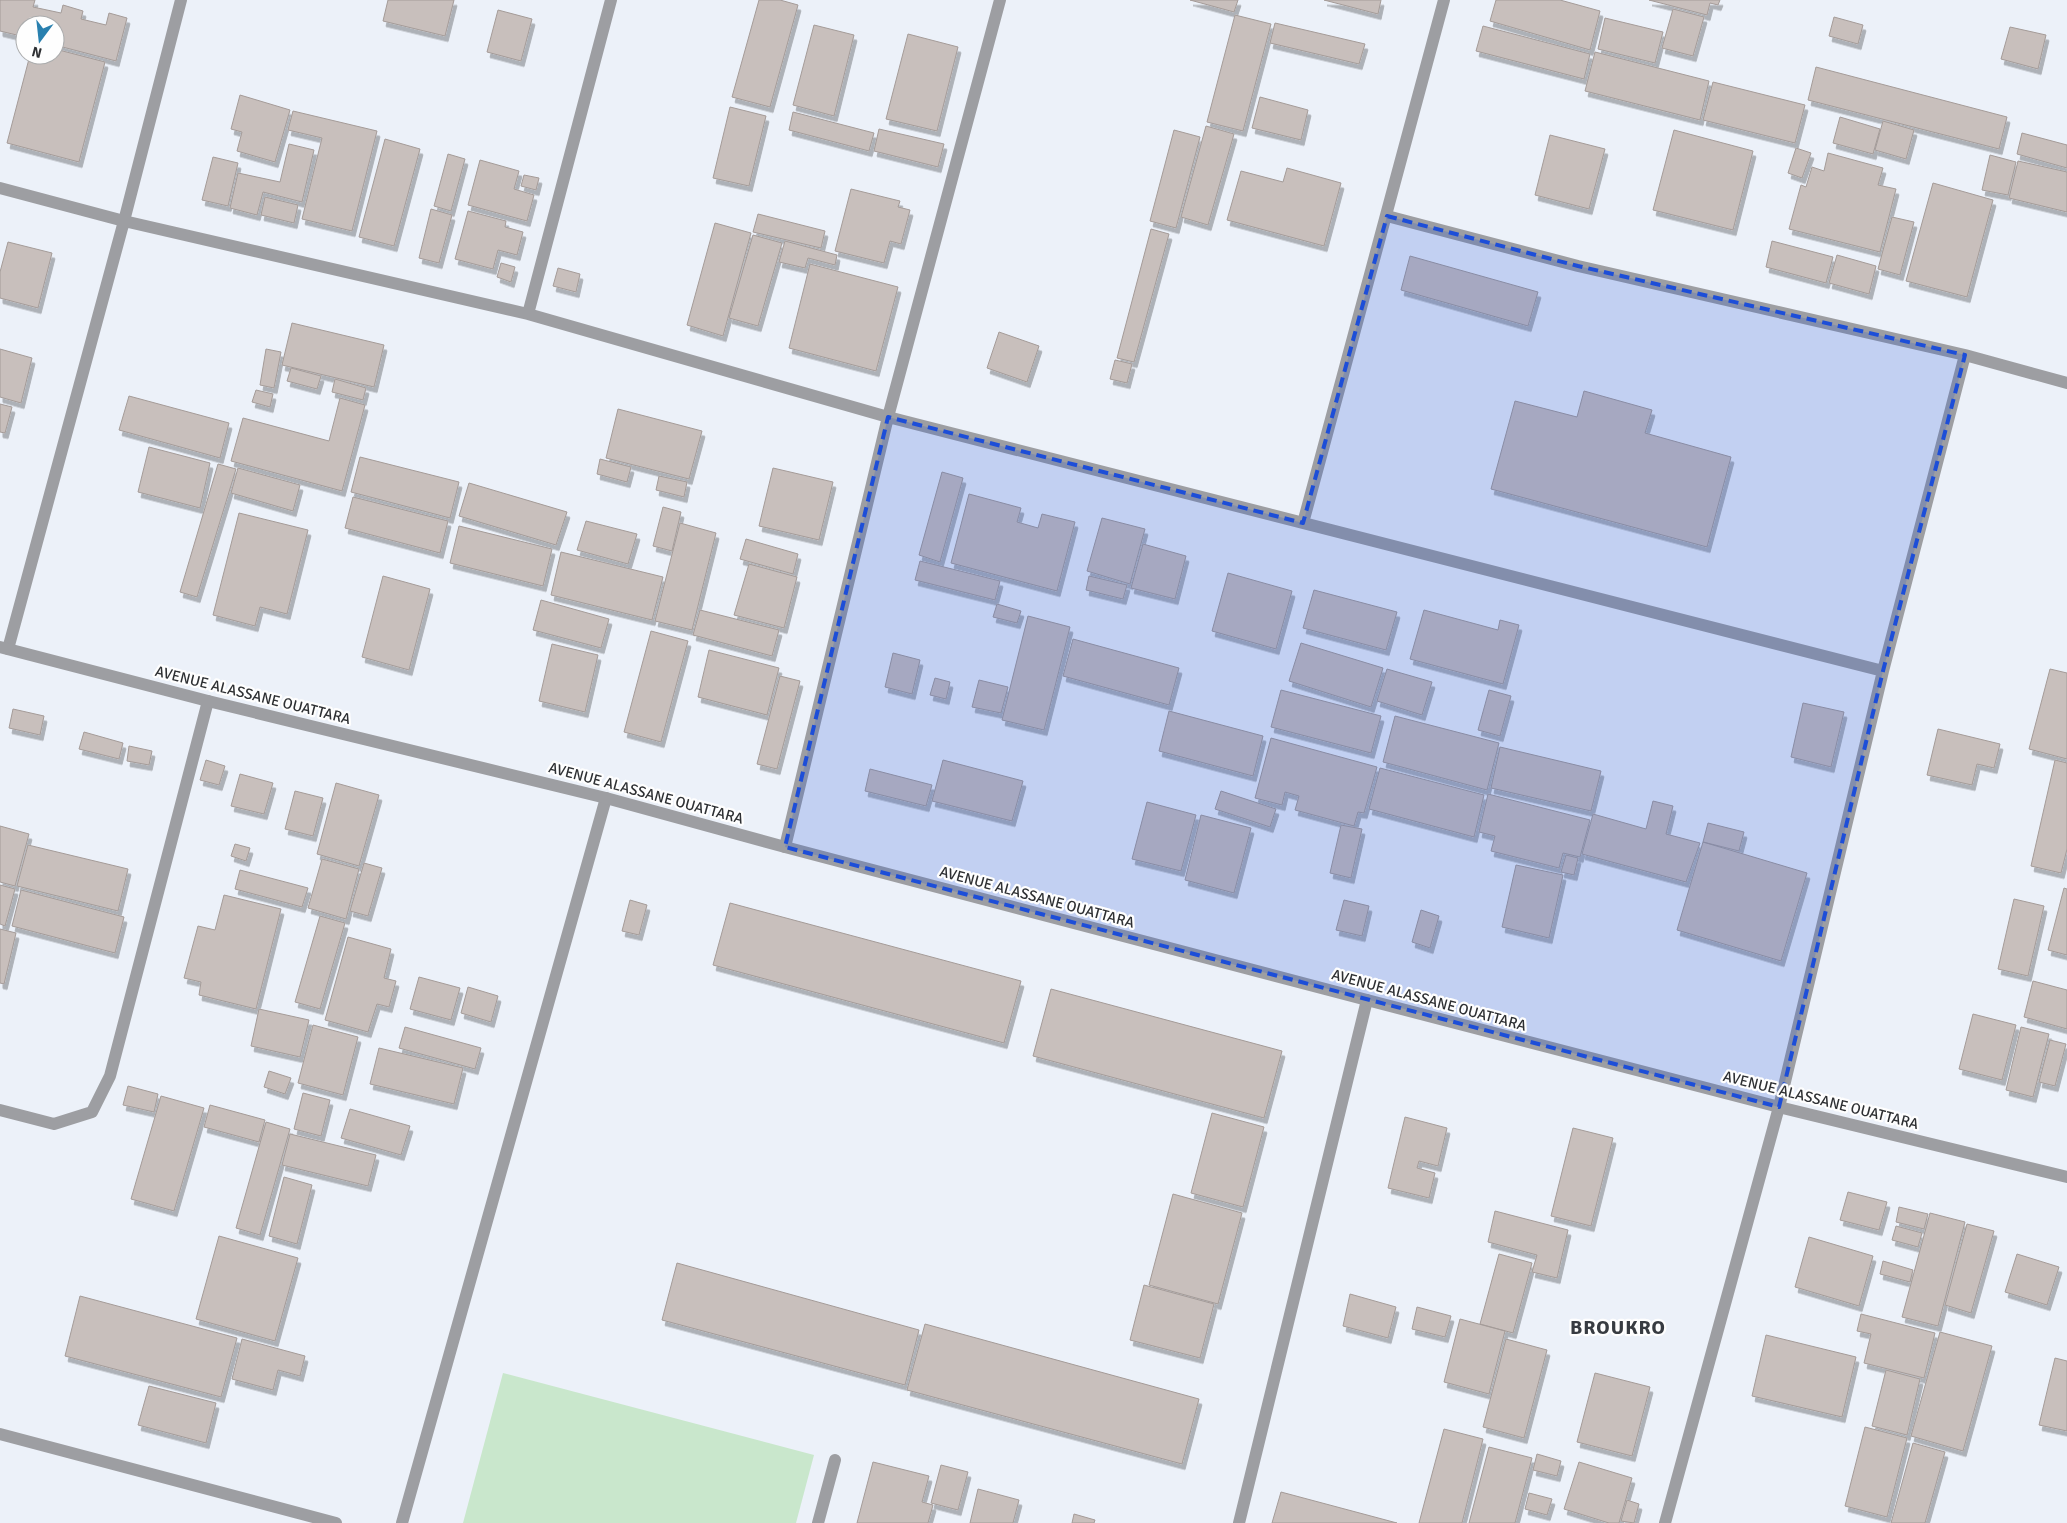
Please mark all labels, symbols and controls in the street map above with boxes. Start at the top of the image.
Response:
north arrow [15,15,65,65]
text: N [30,43,44,62]
street label: AVENUE ALASSANE OUATTARA [153,662,353,728]
street label: AVENUE ALASSANE OUATTARA [547,758,745,828]
street label: AVENUE ALASSANE OUATTARA [938,862,1136,932]
street label: AVENUE ALASSANE OUATTARA [1330,965,1528,1035]
street label: AVENUE ALASSANE OUATTARA [1721,1067,1921,1133]
district label: BROUKRO [1570,1315,1666,1340]

